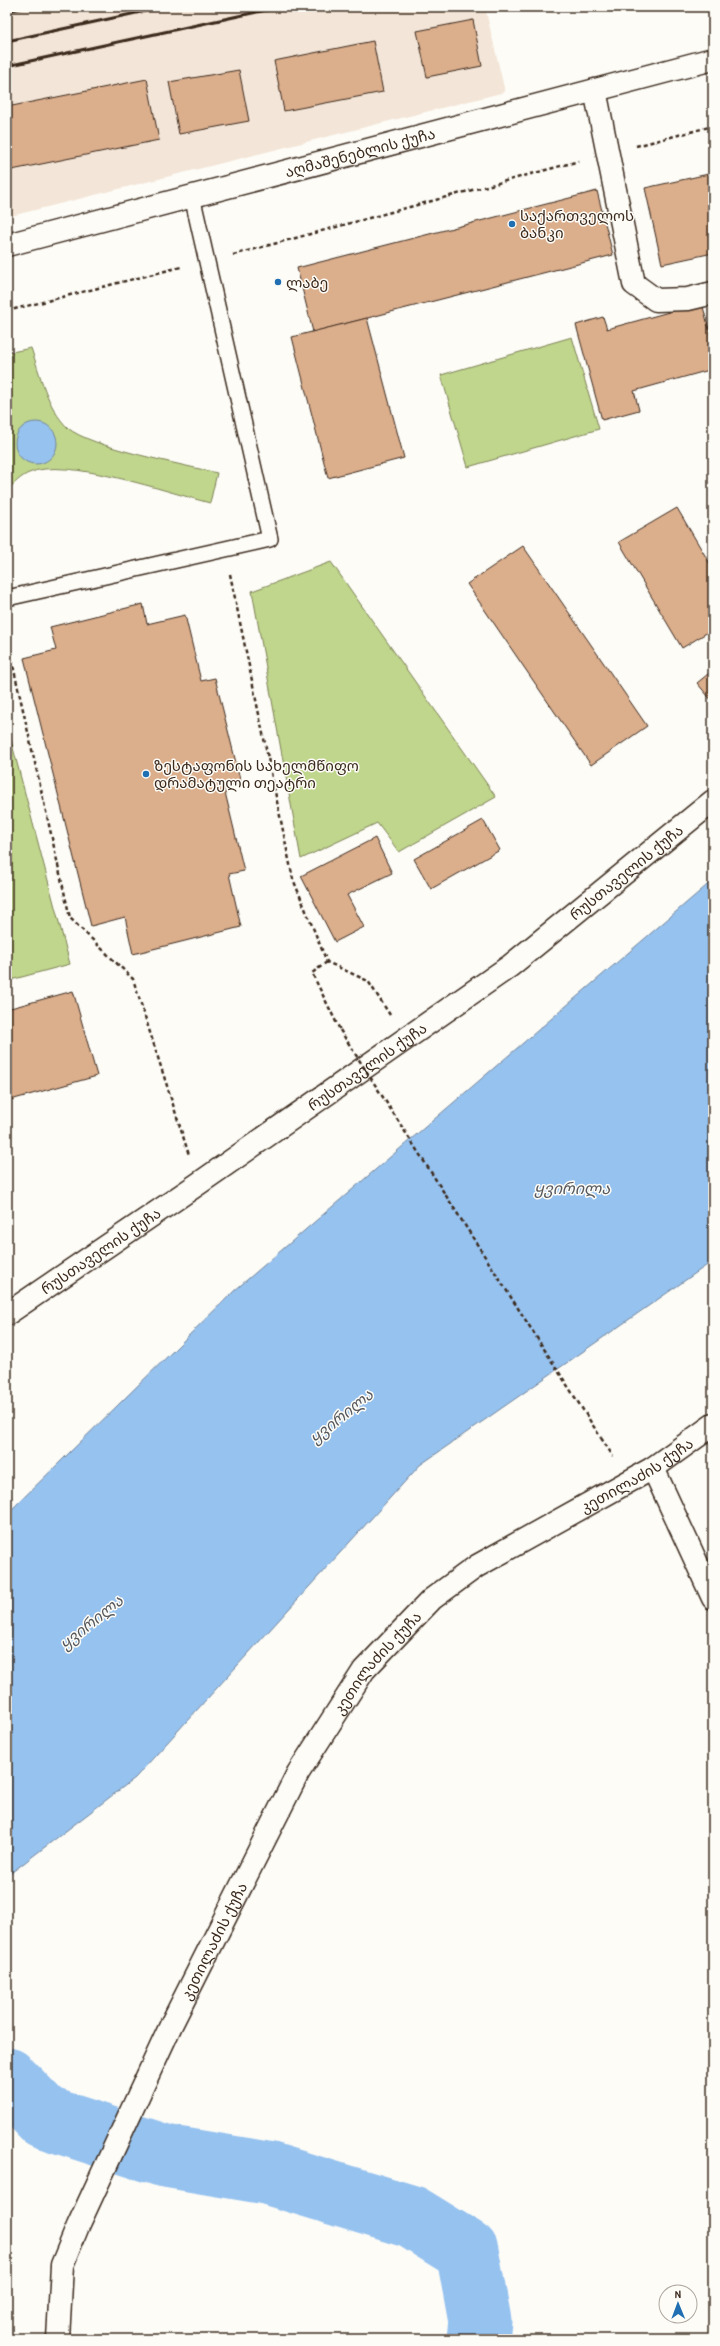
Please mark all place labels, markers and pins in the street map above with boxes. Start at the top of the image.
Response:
place label: საქართველოს ბანკი [520,205,634,243]
marker: საქართველოს ბანკი [507,219,517,229]
place label: ლაბე [286,272,328,293]
marker: ლაბე [273,277,283,287]
place label: ზესტაფონის სახელმწიფო დრამატული თეატრი [154,755,359,793]
marker: ზესტაფონის სახელმწიფო დრამატული თეატრი [141,769,151,779]

